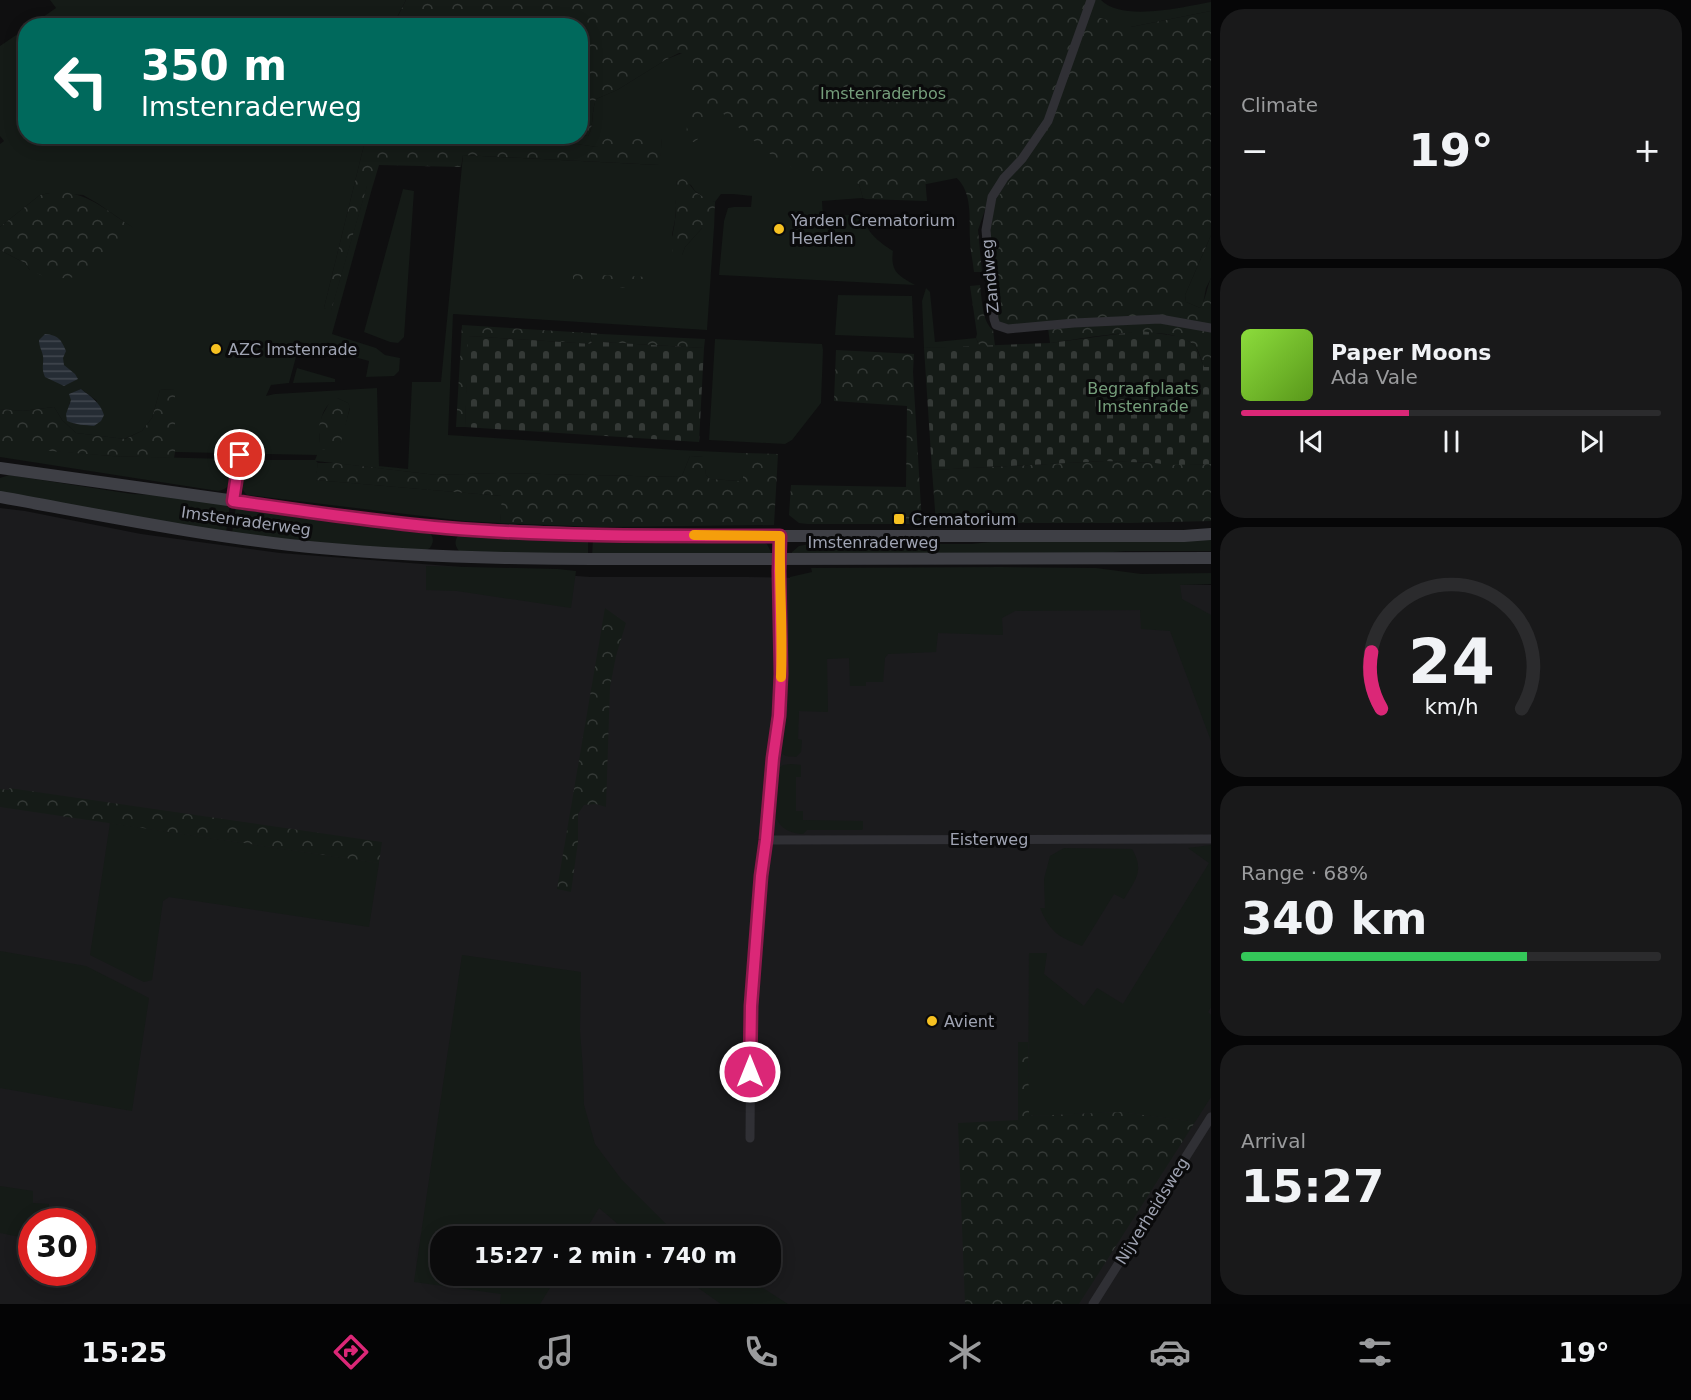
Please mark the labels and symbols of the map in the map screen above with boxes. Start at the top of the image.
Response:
park label: Imstenraderbos [820,84,946,103]
place label: Yarden Crematorium Heerlen [790,211,955,248]
marker: Yarden Crematorium Heerlen [772,222,786,236]
street label: Zandweg [977,238,1003,314]
place label: AZC Imstenrade [228,340,357,359]
marker: AZC Imstenrade [209,342,223,356]
park label: Begraafplaats Imstenrade [1087,379,1199,416]
pin [214,429,265,480]
street label: Imstenraderweg [180,502,312,540]
place label: Crematorium [911,510,1016,529]
marker: Crematorium [892,512,906,526]
street label: Imstenraderweg [808,533,938,552]
street label: Eisterweg [950,830,1028,849]
place label: Avient [944,1012,994,1031]
marker: Avient [925,1014,939,1028]
position arrow [718,1040,782,1104]
street label: Nijverheidsweg [1111,1154,1193,1268]
speed limit sign: 30 [18,1208,96,1286]

